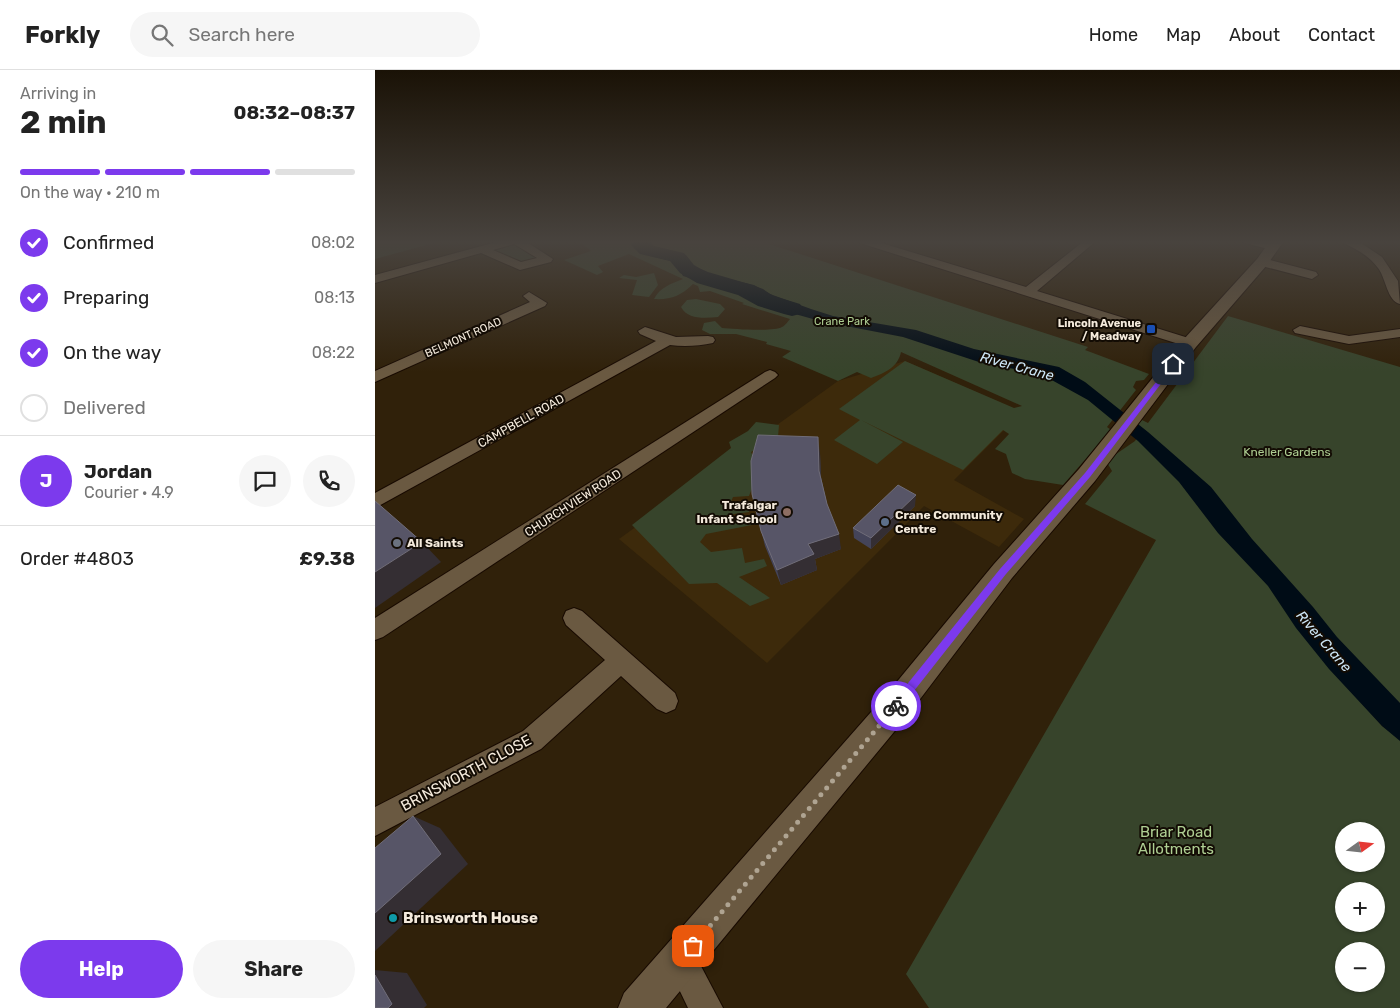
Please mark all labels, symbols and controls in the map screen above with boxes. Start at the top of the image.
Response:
search box [130,12,480,57]
text: Forkly [25,21,100,49]
icon: search [148,21,176,49]
text: Search here [188,23,295,46]
text: Home [1089,24,1138,46]
text: Map [1166,24,1201,46]
text: About [1229,24,1280,46]
text: Contact [1308,24,1375,46]
text: Arriving in [20,84,96,103]
text: 08:32–08:37 [233,101,355,124]
text: 2 min [20,103,107,141]
text: On the way · 210 m [20,183,160,202]
icon: check [20,229,48,257]
text: Confirmed [63,231,154,254]
text: 08:02 [311,233,355,252]
icon: check [20,284,48,312]
text: Preparing [63,286,149,309]
text: 08:13 [314,288,355,307]
street label: BELMONT ROAD [423,315,503,360]
park label: Crane Park [814,315,870,328]
place label: Lincoln Avenue / Meadway [1058,317,1141,343]
marker: Lincoln Avenue / Meadway [1145,323,1157,335]
icon: check [20,339,48,367]
text: On the way [63,341,161,364]
text: 08:22 [312,343,355,362]
pin [1152,343,1194,385]
water label: River Crane [978,348,1056,385]
icon: home [1159,350,1187,378]
street label: CAMPBELL ROAD [475,391,567,451]
text: Delivered [63,396,146,419]
park label: Kneller Gardens [1243,445,1331,459]
button: chat [239,455,291,507]
button: phone [303,455,355,507]
text: Jordan [84,460,152,483]
street label: CHURCHVIEW ROAD [522,467,624,539]
text: J [40,469,52,492]
text: Courier · 4.9 [84,483,174,502]
place label: Trafalgar Infant School [696,498,778,526]
marker: Trafalgar Infant School [781,506,793,518]
place label: Crane Community Centre [895,508,1003,536]
marker: Crane Community Centre [879,516,891,528]
place label: All Saints [407,536,464,550]
marker: All Saints [391,537,403,549]
text: Order #4803 [20,547,134,570]
text: £9.38 [299,547,355,570]
water label: River Crane [1292,607,1355,676]
courier [871,681,921,731]
icon: bike [882,692,910,720]
street label: BRINSWORTH CLOSE [398,731,534,815]
north arrow [1335,822,1385,872]
map controls [1335,822,1385,992]
park label: Briar Road Allotments [1138,823,1214,858]
button: + [1335,882,1385,932]
place label: Brinsworth House [403,909,538,927]
marker: Brinsworth House [387,912,399,924]
pin [672,925,714,967]
icon: bag [679,932,707,960]
button: Help [20,940,183,998]
button: Share [193,940,355,998]
button: − [1335,942,1385,992]

